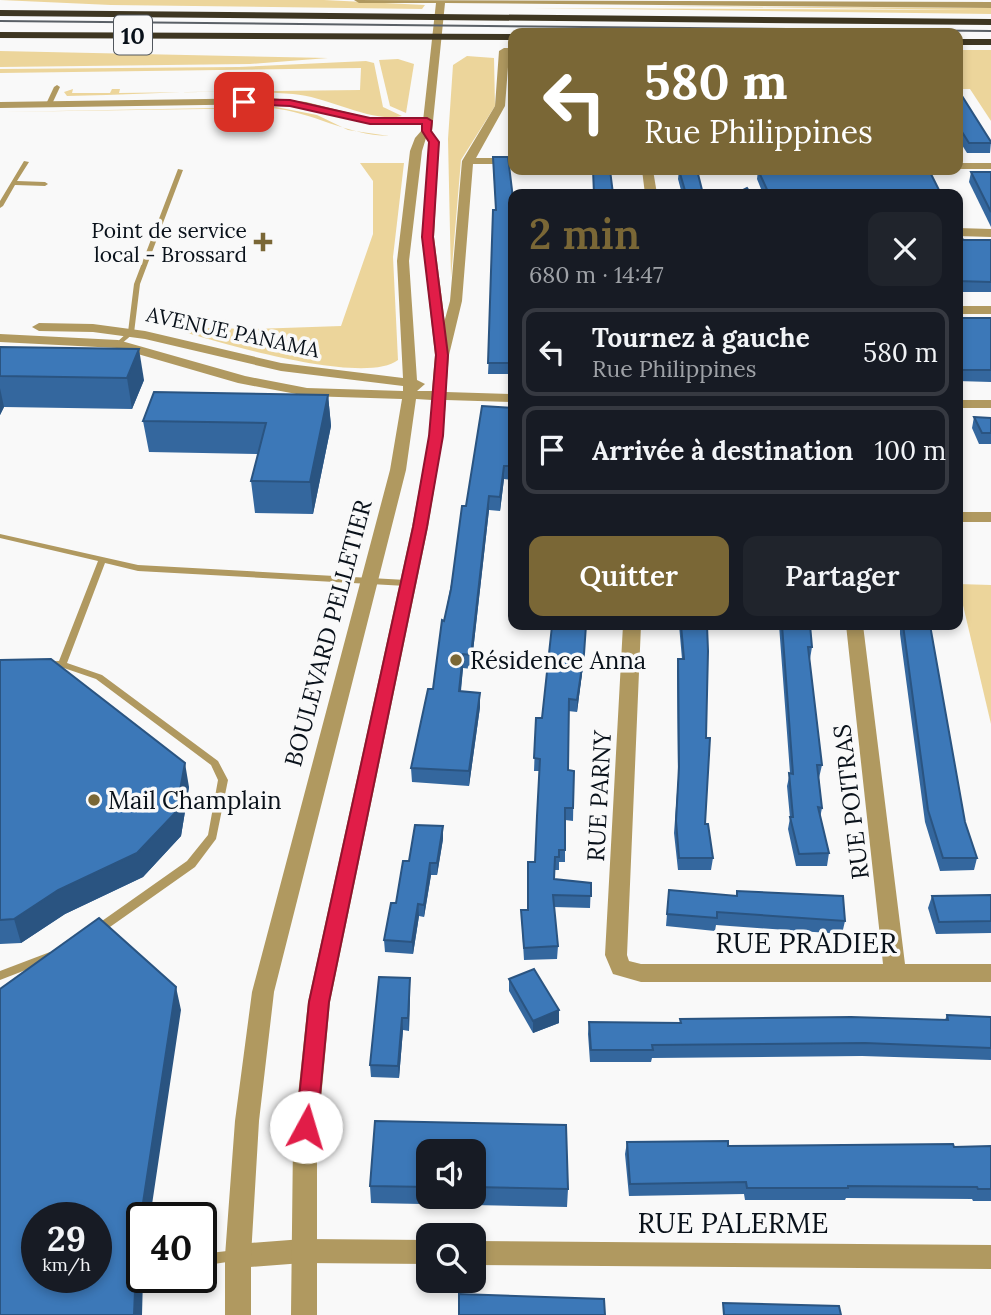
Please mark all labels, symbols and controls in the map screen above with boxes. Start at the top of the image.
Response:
road number: 10 [114,16,152,54]
text: 580 m [644,50,788,112]
icon: left [529,56,620,147]
pin [214,72,274,132]
icon: arrive [225,83,263,121]
text: Rue Philippines [644,111,873,152]
text: 2 min [529,207,640,261]
button: close [868,212,942,286]
place label: Point de service local - Brossard [91,217,247,268]
marker: Point de service local - Brossard [253,232,273,252]
text: 680 m · 14:47 [529,260,664,289]
street label: AVENUE PANAMA [143,300,323,364]
text: Tournez à gauche [592,321,810,354]
icon: left [533,333,571,371]
text: 580 m [863,336,938,369]
text: Rue Philippines [592,354,756,383]
icon: arrive [533,431,571,469]
text: Arrivée à destination [592,434,853,467]
text: 100 m [874,434,946,467]
street label: BOULEVARD PELLETIER [277,495,379,770]
button: Quitter [529,536,729,616]
button: Partager [743,536,942,616]
place label: Résidence Anna [470,645,646,676]
marker: Résidence Anna [448,652,464,668]
street label: RUE POITRAS [826,723,876,881]
street label: RUE PARNY [580,729,618,862]
place label: Mail Champlain [108,785,282,816]
marker: Mail Champlain [86,792,102,808]
street label: RUE PRADIER [715,925,897,961]
position arrow [269,1090,343,1164]
map controls [416,1139,486,1293]
button: sound [416,1139,486,1209]
speed limit sign: 40 [126,1202,217,1293]
street label: RUE PALERME [637,1205,829,1241]
text: 29 [47,1216,86,1261]
button: search [416,1223,486,1293]
text: km/h [42,1253,91,1276]

